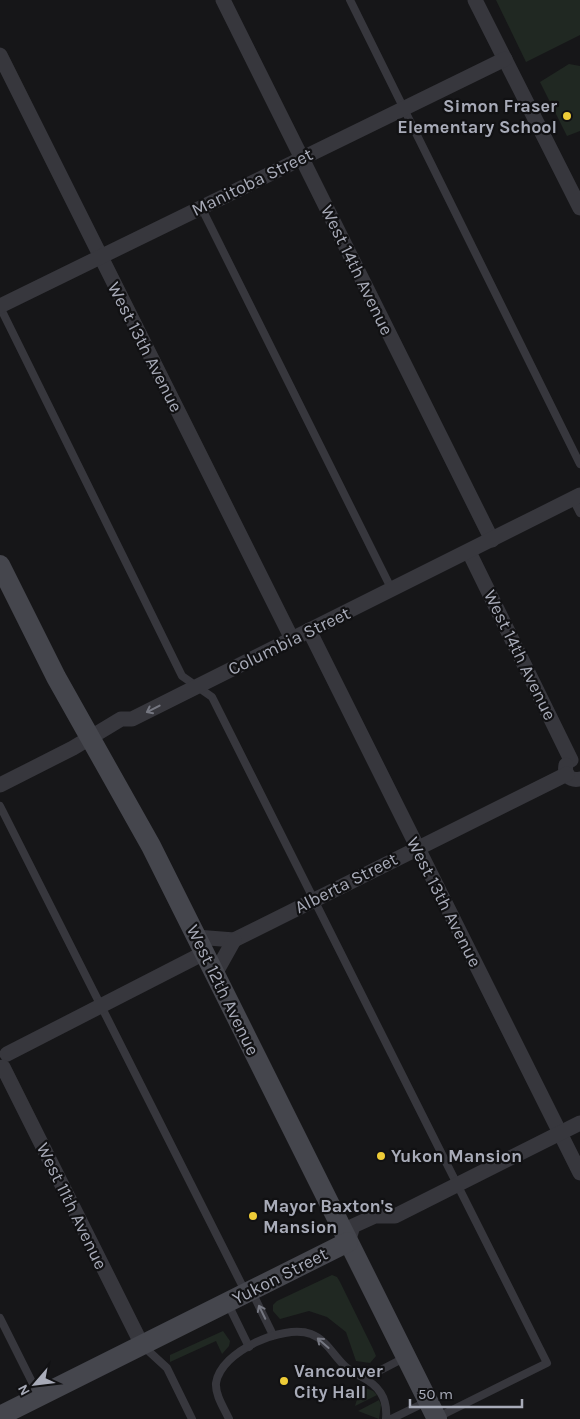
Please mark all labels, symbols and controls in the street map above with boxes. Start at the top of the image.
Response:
place label: Simon Fraser Elementary School [397,95,557,138]
marker: Simon Fraser Elementary School [561,110,573,122]
street label: Manitoba Street [188,143,316,221]
street label: West 14th Avenue [316,201,398,339]
street label: West 13th Avenue [103,278,187,416]
street label: West 14th Avenue [479,586,561,724]
street label: Columbia Street [224,602,354,680]
one-way arrow [146,704,161,714]
street label: West 13th Avenue [402,833,486,971]
street label: Alberta Street [291,848,401,918]
street label: West 12th Avenue [182,921,264,1059]
street label: West 11th Avenue [32,1139,112,1273]
place label: Yukon Mansion [391,1145,522,1167]
marker: Yukon Mansion [375,1150,387,1162]
place label: Mayor Baxton's Mansion [263,1195,394,1238]
marker: Mayor Baxton's Mansion [247,1210,259,1222]
street label: Yukon Street [229,1242,332,1309]
one-way arrow [257,1305,267,1320]
one-way arrow [317,1337,330,1348]
north arrow [10,1359,60,1409]
place label: Vancouver City Hall [294,1360,383,1403]
marker: Vancouver City Hall [278,1375,290,1387]
scale bar [410,1376,522,1408]
text: N [14,1381,34,1398]
text: 50 m [418,1385,453,1403]

